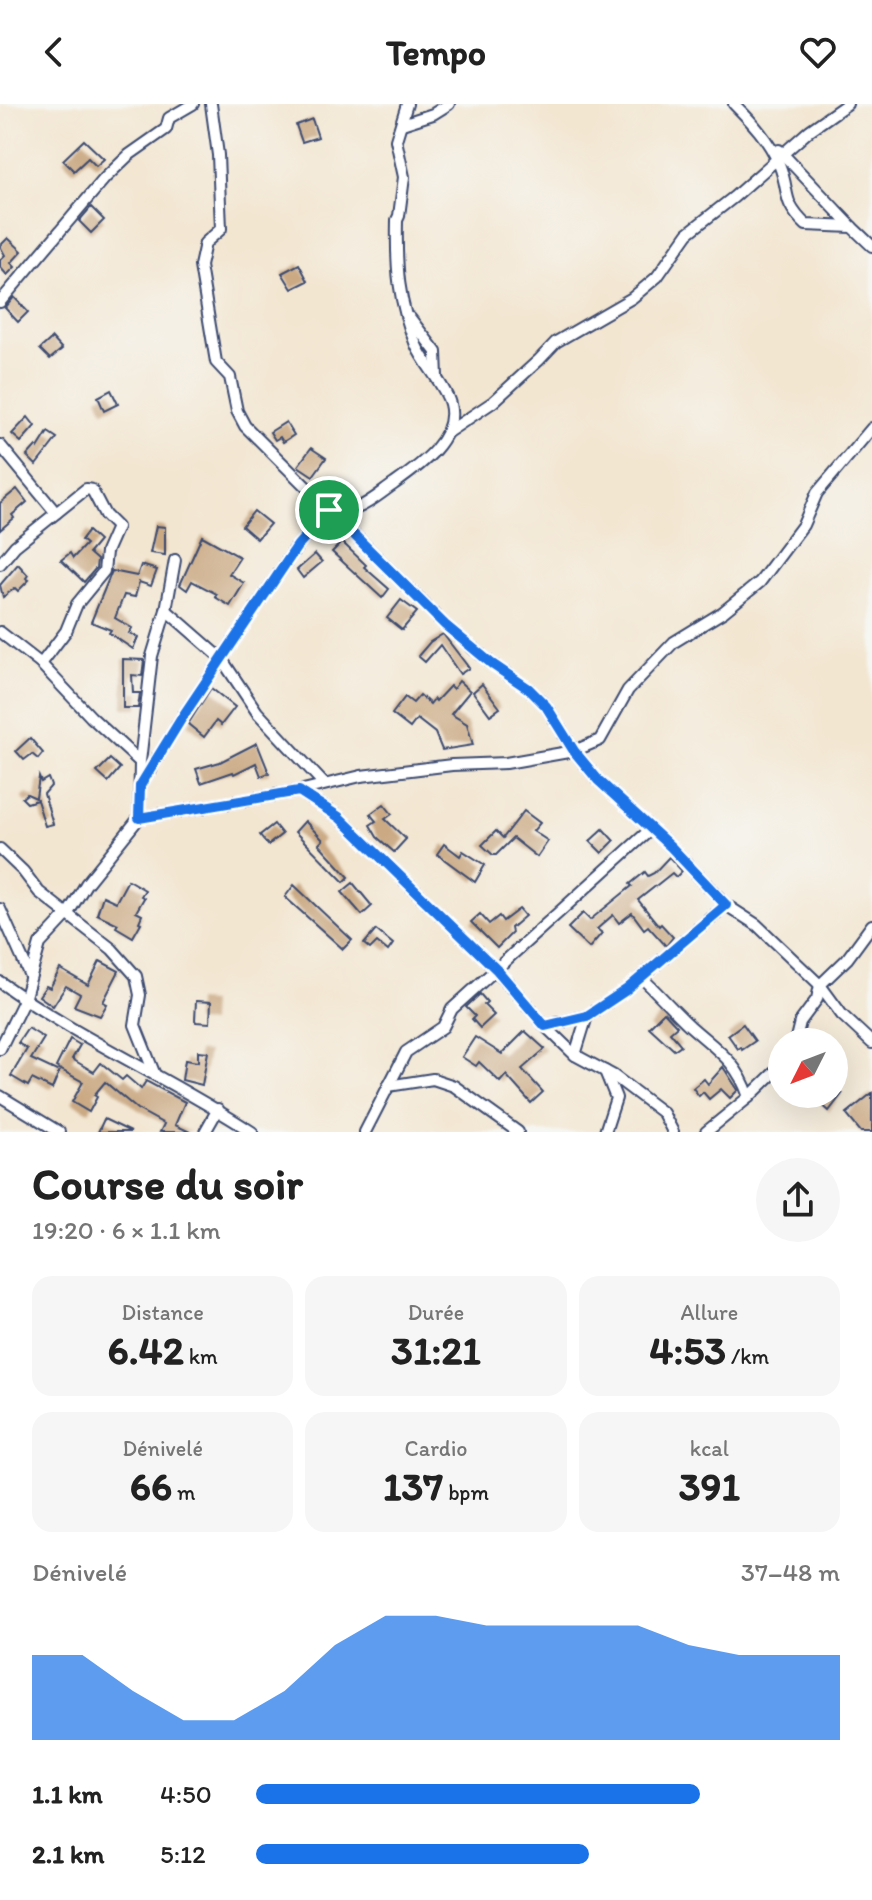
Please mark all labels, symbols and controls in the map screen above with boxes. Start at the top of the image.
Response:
icon: back [32,30,76,74]
icon: heart [796,30,840,74]
text: Tempo [386,31,486,74]
pin [295,476,363,544]
icon: arrive [307,488,351,532]
north arrow [768,1028,848,1108]
map controls [768,1028,848,1108]
text: Course du soir [32,1157,303,1210]
button: share [756,1158,840,1242]
text: 19:20 · 6 × 1.1 km [32,1214,221,1246]
text: Distance [121,1299,204,1326]
text: Durée [408,1299,464,1326]
text: Allure [680,1299,738,1326]
text: 6.42 [108,1326,184,1374]
text: 31:21 [391,1326,481,1374]
text: 4:53 [649,1326,726,1374]
text: km [184,1343,218,1370]
text: /km [726,1343,769,1370]
text: Dénivelé [122,1435,203,1462]
text: Cardio [405,1435,467,1462]
text: kcal [690,1435,729,1462]
text: 66 [130,1462,172,1510]
text: 137 [383,1462,443,1510]
text: 391 [679,1462,740,1510]
text: m [172,1479,196,1506]
text: bpm [443,1479,489,1506]
text: Dénivelé [32,1556,127,1588]
text: 37–48 m [741,1556,840,1588]
text: 1.1 km [32,1778,103,1810]
text: 4:50 [160,1778,212,1810]
text: 2.1 km [32,1838,104,1870]
text: 5:12 [160,1838,206,1870]

